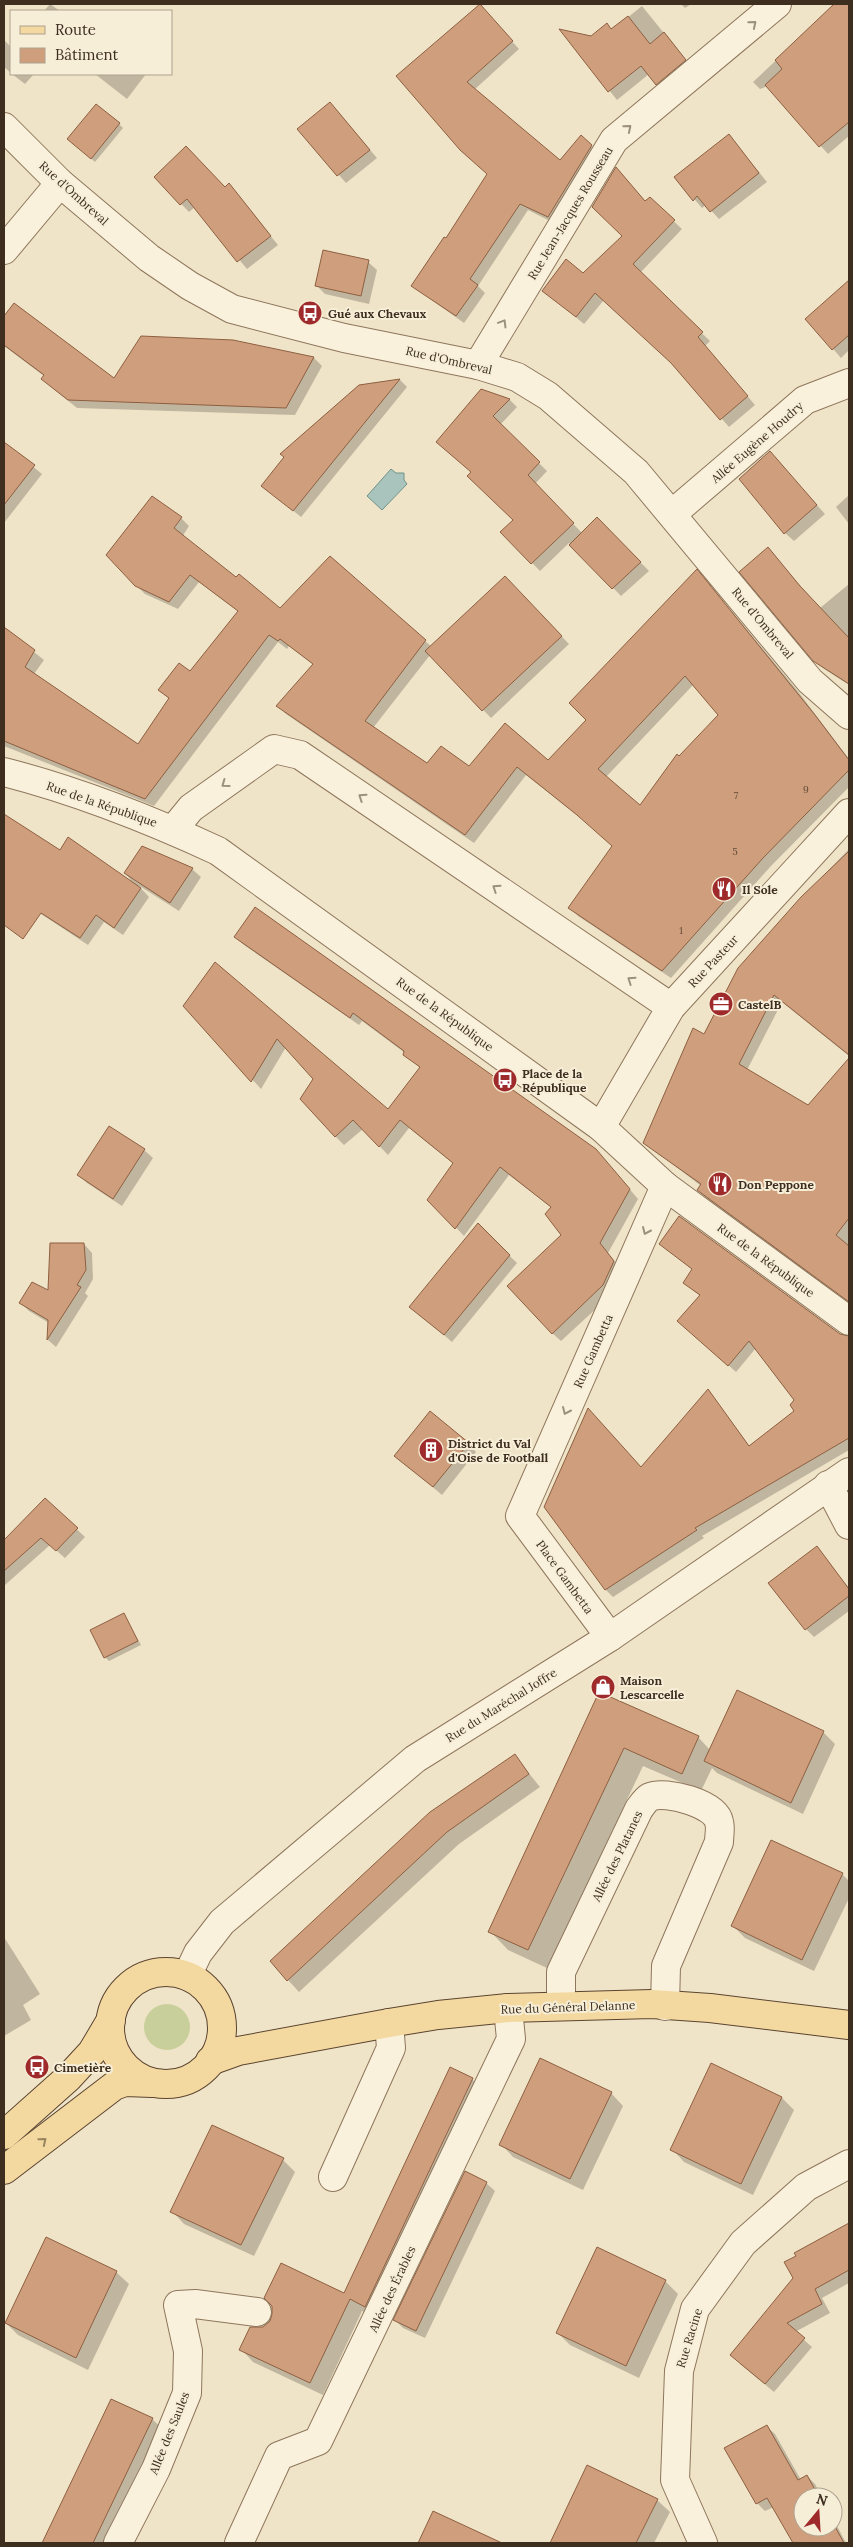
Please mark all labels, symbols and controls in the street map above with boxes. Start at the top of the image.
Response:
legend [10,10,172,75]
text: Route [55,20,96,39]
one-way arrow [747,21,756,29]
text: Bâtiment [55,45,118,64]
one-way arrow [622,125,631,133]
street label: Rue Jean-Jacques Rousseau [524,144,616,282]
street label: Rue d'Ombreval [36,158,112,228]
bus stop icon: Gué aux Chevaux [297,300,323,326]
place label: Gué aux Chevaux [328,306,427,321]
one-way arrow [497,319,507,328]
street label: Rue d'Ombreval [404,343,494,377]
street label: Allée Eugène Houdry [707,398,807,487]
street label: Rue d'Ombreval [729,584,797,662]
street label: Rue de la République [45,778,160,830]
one-way arrow [221,778,231,787]
house number: 9 [803,783,809,796]
house number: 7 [734,789,739,802]
one-way arrow [358,794,368,803]
house number: 5 [732,845,738,858]
restaurant icon: Il Sole [711,876,737,902]
place label: Il Sole [742,882,778,897]
one-way arrow [493,885,502,894]
house number: 1 [679,924,683,937]
street label: Rue Pasteur [685,931,742,991]
street label: Rue de la République [394,974,497,1055]
one-way arrow [627,977,636,986]
office icon: CastelB [708,991,734,1017]
place label: CastelB [738,997,781,1012]
place label: Place de la République [522,1066,587,1095]
bus stop icon: Place de la République [492,1067,518,1093]
restaurant icon: Don Peppone [707,1171,733,1197]
place label: Don Peppone [738,1177,815,1192]
street label: Rue de la République [715,1220,818,1301]
one-way arrow [641,1226,652,1235]
street label: Rue Gambetta [570,1312,616,1390]
one-way arrow [562,1406,573,1415]
place label: District du Val d'Oise de Football [448,1436,549,1465]
building icon: District du Val d'Oise de Football [418,1437,444,1463]
street label: Place Gambetta [533,1537,597,1617]
street label: Rue du Maréchal Joffre [443,1664,560,1745]
place label: Maison Lescarcelle [620,1673,685,1702]
shop icon: Maison Lescarcelle [590,1674,616,1700]
street label: Allée des Platanes [588,1808,646,1905]
street label: Rue du Général Delanne [500,1997,636,2017]
bus stop icon: Cimetière [24,2054,50,2080]
place label: Cimetière [54,2060,112,2075]
one-way arrow [37,2138,46,2147]
street label: Allée des Érables [365,2243,419,2336]
street label: Rue Racine [673,2306,705,2370]
street label: Allée des Saules [145,2389,193,2478]
north arrow [793,2487,843,2537]
text: N [814,2489,830,2510]

